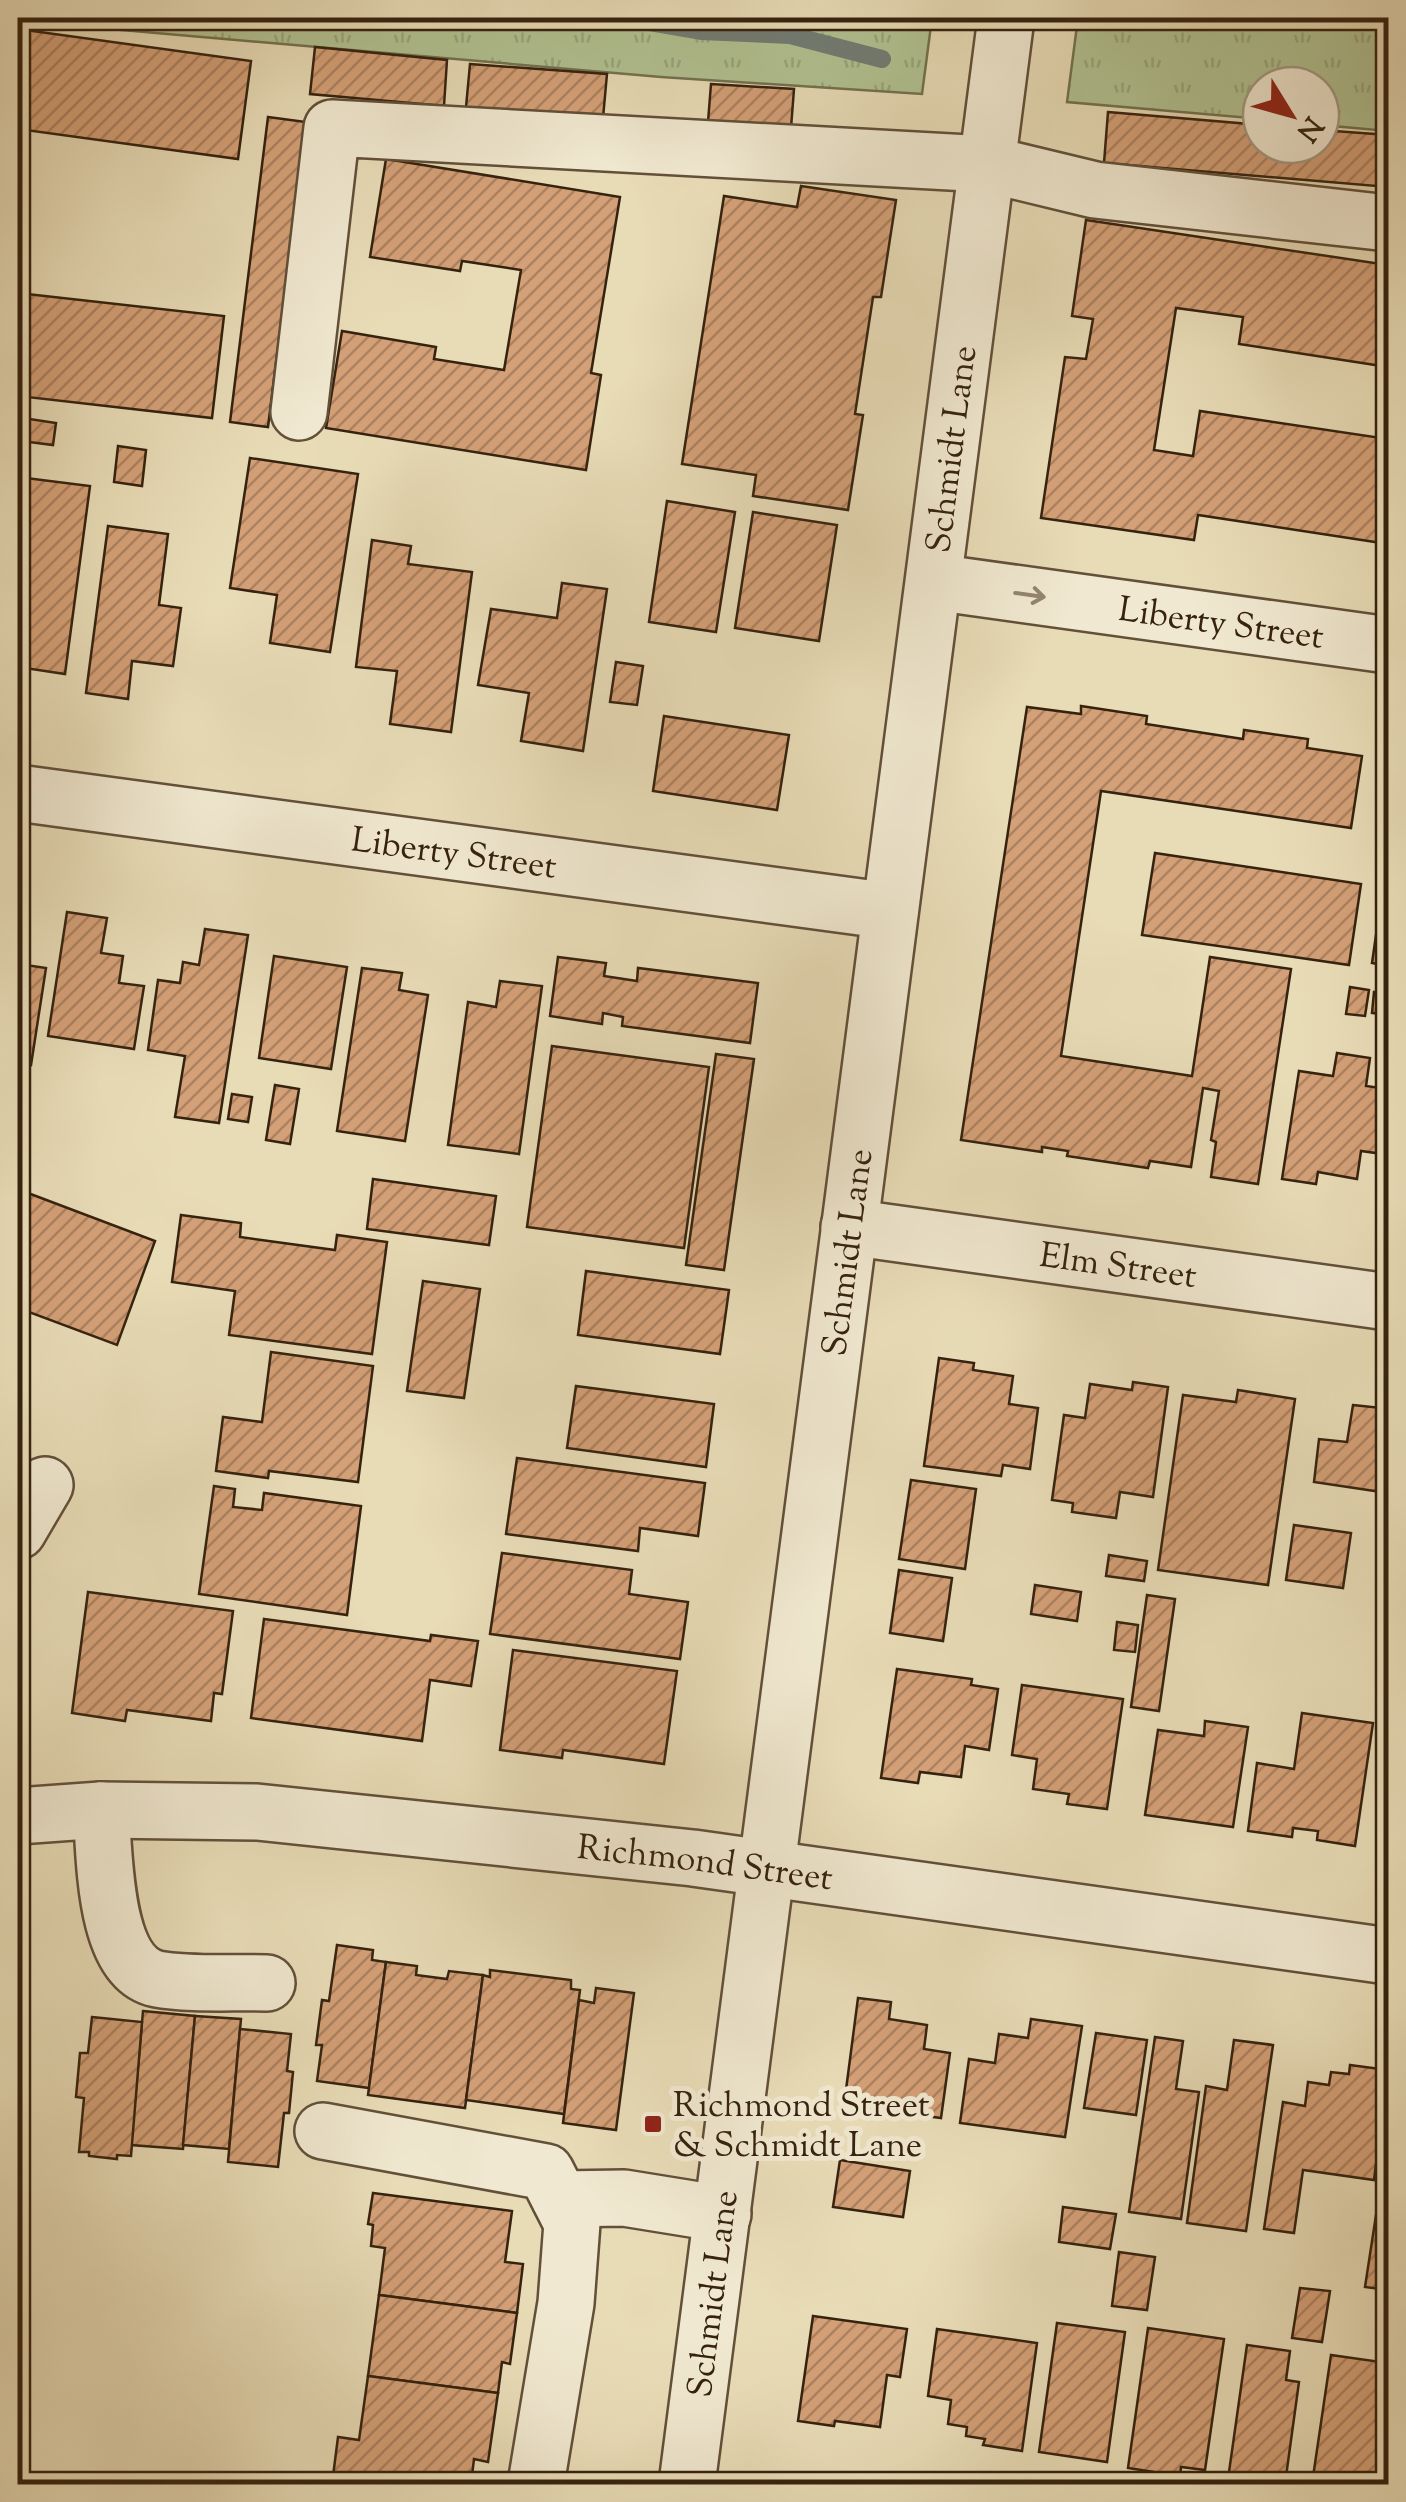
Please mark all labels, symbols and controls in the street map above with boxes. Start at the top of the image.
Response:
north arrow [1241,65,1341,165]
text: N [1286,107,1331,149]
street label: Schmidt Lane [915,343,992,556]
street label: Liberty Street [1115,586,1327,665]
one-way arrow [1013,587,1046,605]
street label: Liberty Street [348,816,559,895]
street label: Schmidt Lane [811,1146,888,1359]
street label: Elm Street [1036,1232,1200,1304]
street label: Richmond Street [574,1824,836,1906]
place label: Richmond Street & Schmidt Lane [673,2082,930,2173]
marker: Richmond Street & Schmidt Lane [642,2113,664,2135]
street label: Schmidt Lane [676,2187,754,2401]

